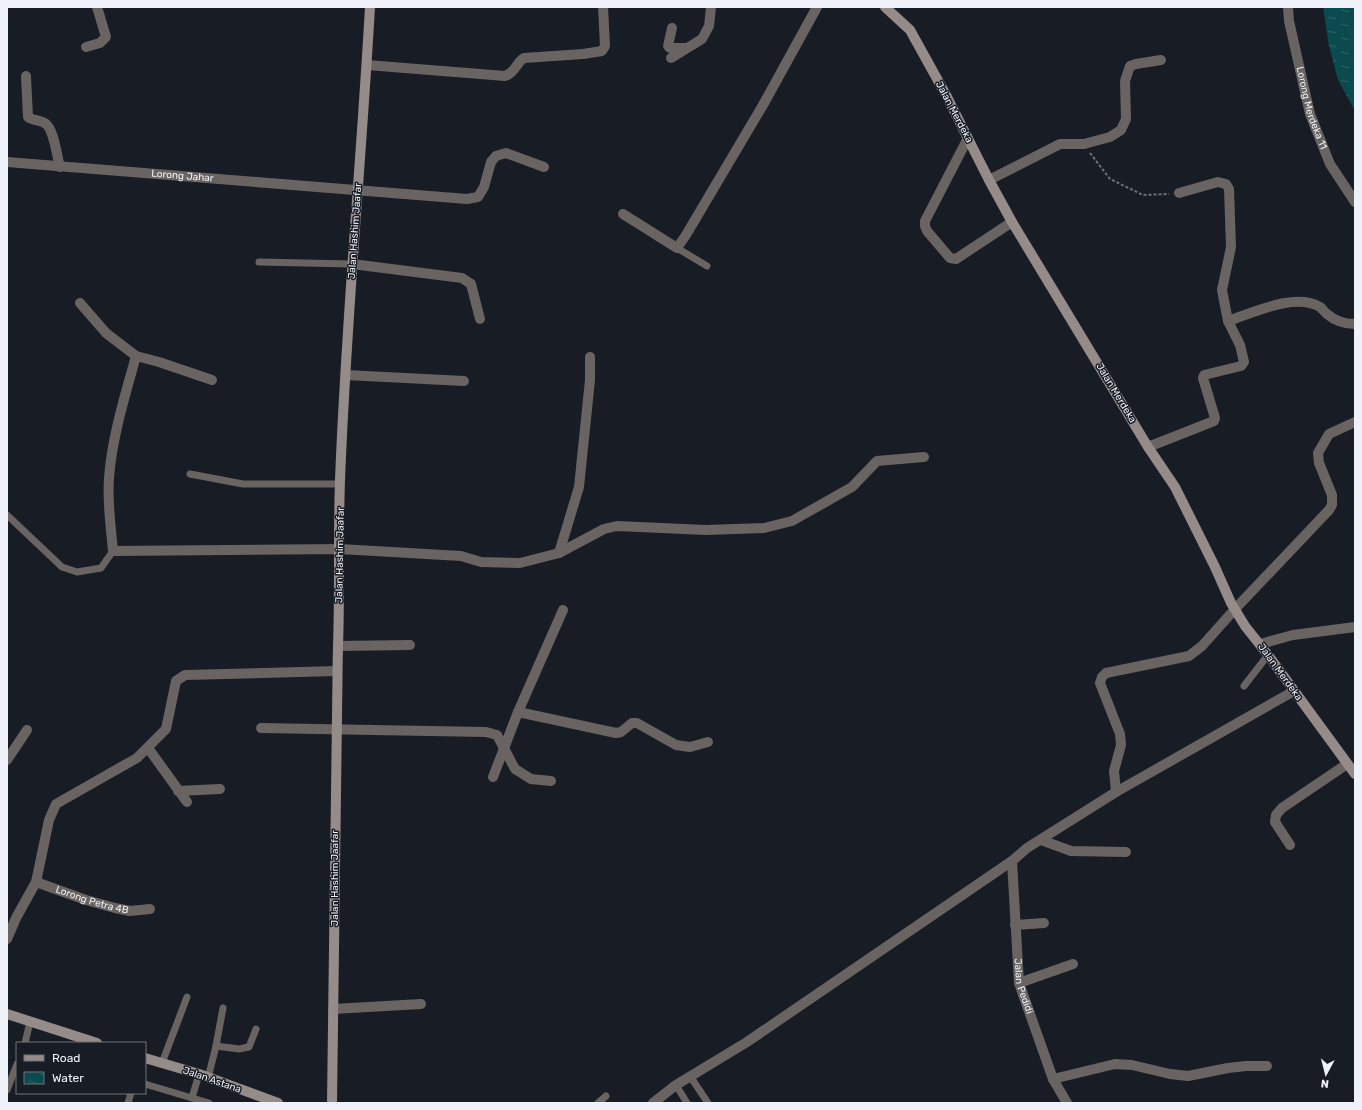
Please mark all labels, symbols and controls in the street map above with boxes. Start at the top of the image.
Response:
street label: Lorong Merdeka 11 [1294,66,1329,151]
street label: Jalan Merdeka [933,79,975,145]
street label: Lorong Jahar [151,168,214,185]
street label: Jalan Hashim Jaafar [346,182,364,279]
street label: Jalan Merdeka [1093,361,1139,425]
street label: Jalan Hashim Jaafar [333,507,347,603]
street label: Jalan Merdeka [1255,641,1305,703]
street label: Jalan Hashim Jaafar [329,830,341,926]
street label: Lorong Petra 4B [54,884,130,917]
street label: Jalan Pedidi [1012,958,1035,1015]
legend [16,1042,146,1094]
text: Road [52,1051,80,1065]
north arrow [1306,1054,1346,1094]
street label: Jalan Astana [181,1064,243,1096]
text: Water [52,1071,84,1085]
text: N [1320,1076,1330,1090]

